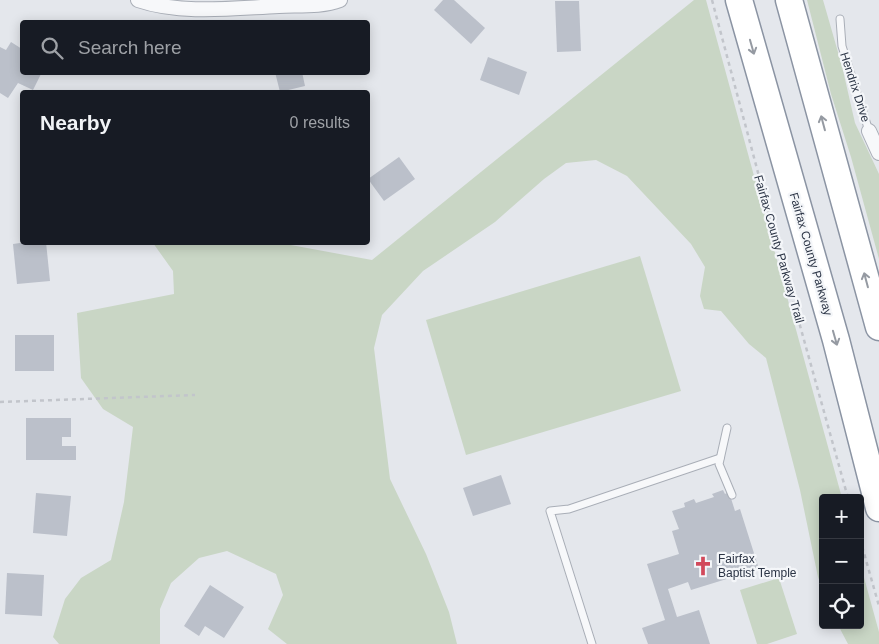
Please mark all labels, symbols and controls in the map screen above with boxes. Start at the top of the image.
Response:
search box [20,20,370,75]
icon: search [38,34,66,62]
text: Search here [78,37,182,58]
one-way arrow [747,39,757,55]
street label: Hendrix Drive [837,50,873,124]
text: Nearby [40,111,111,134]
text: 0 results [290,114,350,131]
one-way arrow [818,115,827,131]
street label: Fairfax County Parkway Trail [751,173,807,325]
street label: Fairfax County Parkway [787,191,835,317]
one-way arrow [861,272,870,288]
one-way arrow [831,329,841,345]
map controls [819,494,864,629]
button: + [819,494,864,539]
button: − [819,539,864,584]
place label: Fairfax Baptist Temple [718,552,797,580]
church icon: Fairfax Baptist Temple [692,555,714,577]
button: locate [819,584,864,629]

